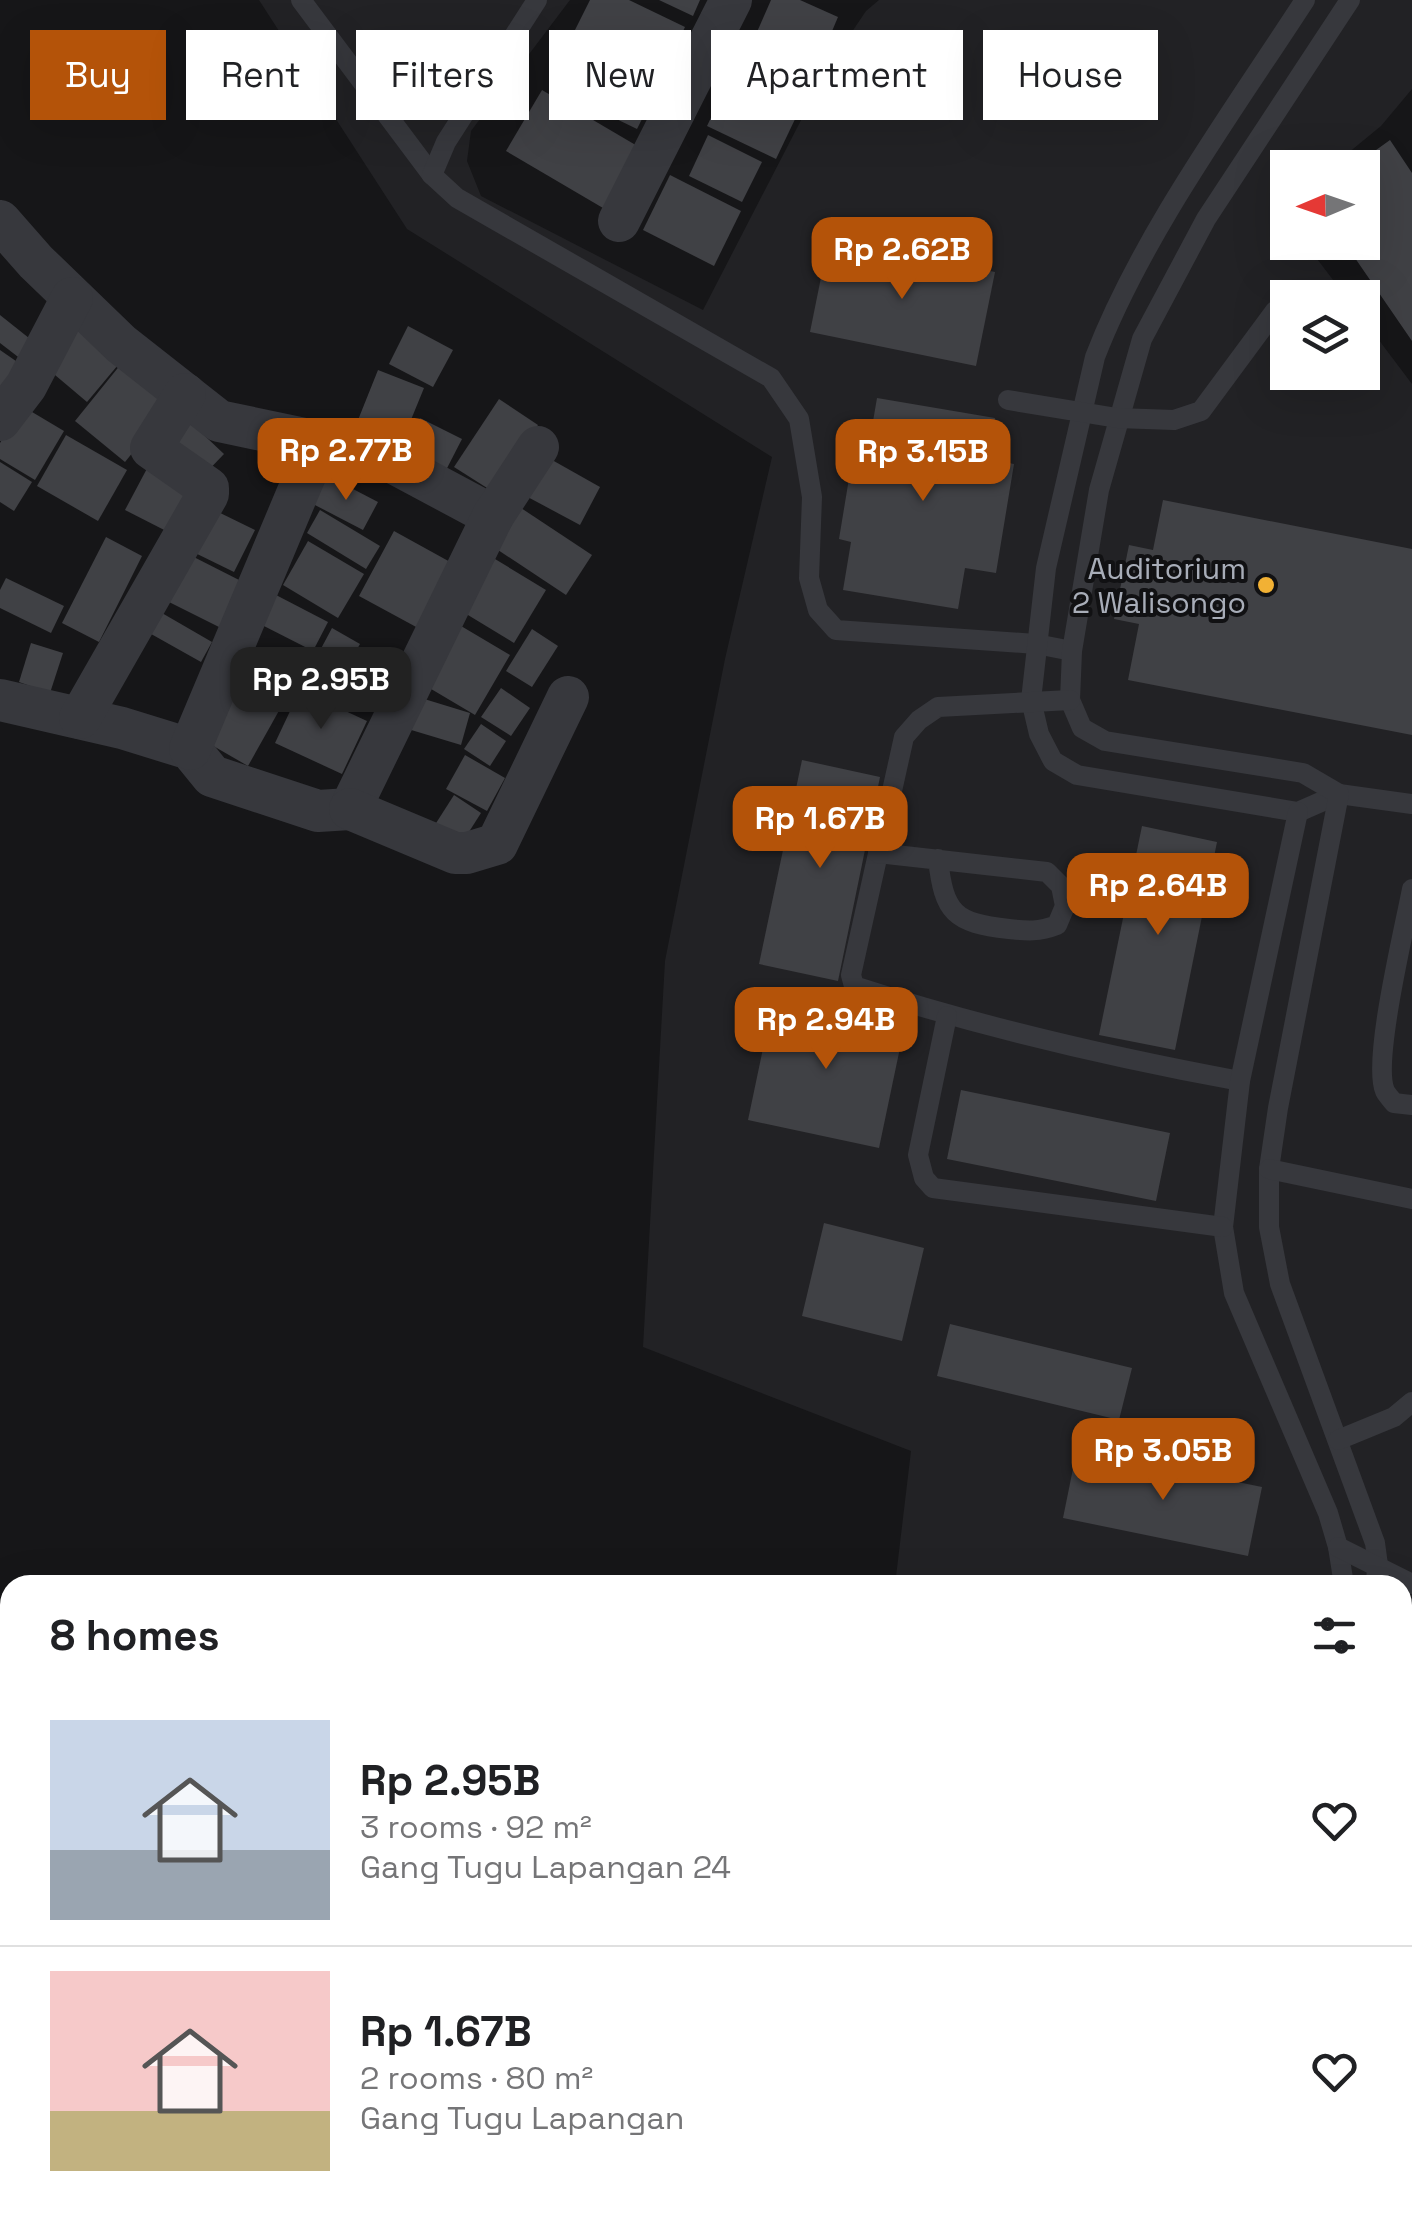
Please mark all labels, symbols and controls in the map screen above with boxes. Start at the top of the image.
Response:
chip: Buy [30,30,166,120]
chip: Rent [186,30,336,120]
chip: Filters [356,30,529,120]
chip: New [549,30,691,120]
chip: Apartment [711,30,963,120]
chip: House [983,30,1158,120]
north arrow [1270,150,1380,260]
map controls [1270,150,1380,390]
pin: Rp 2.62B [799,217,1005,302]
text: Rp 2.62B [834,229,970,269]
button: layers [1270,280,1380,390]
pin: Rp 2.77B [243,418,449,503]
pin: Rp 3.15B [820,419,1026,504]
text: Rp 2.77B [280,430,412,470]
text: Rp 3.15B [857,431,989,471]
place label: Auditorium 2 Walisongo [1072,549,1246,622]
marker: Auditorium 2 Walisongo [1255,574,1277,596]
pin: Rp 2.95B [218,647,424,732]
text: Rp 2.95B [252,659,390,699]
pin: Rp 1.67B [717,786,923,871]
text: Rp 1.67B [755,798,885,838]
pin: Rp 2.64B [1055,853,1261,938]
text: Rp 2.64B [1089,865,1227,905]
pin: Rp 2.94B [723,987,929,1072]
text: Rp 2.94B [757,999,895,1039]
pin: Rp 3.05B [1060,1418,1266,1503]
text: Rp 3.05B [1094,1430,1232,1470]
icon: filters [1307,1608,1362,1663]
text: 8 homes [50,1609,220,1662]
text: Rp 2.95B [360,1754,540,1807]
icon: home [130,1760,250,1880]
icon: heart [1307,1793,1362,1848]
text: 3 rooms · 92 m² [360,1807,592,1847]
text: Gang Tugu Lapangan 24 [360,1847,731,1887]
text: Rp 1.67B [360,2005,532,2058]
icon: home [130,2011,250,2131]
icon: heart [1307,2044,1362,2099]
text: 2 rooms · 80 m² [360,2058,593,2098]
text: Gang Tugu Lapangan [360,2098,684,2138]

